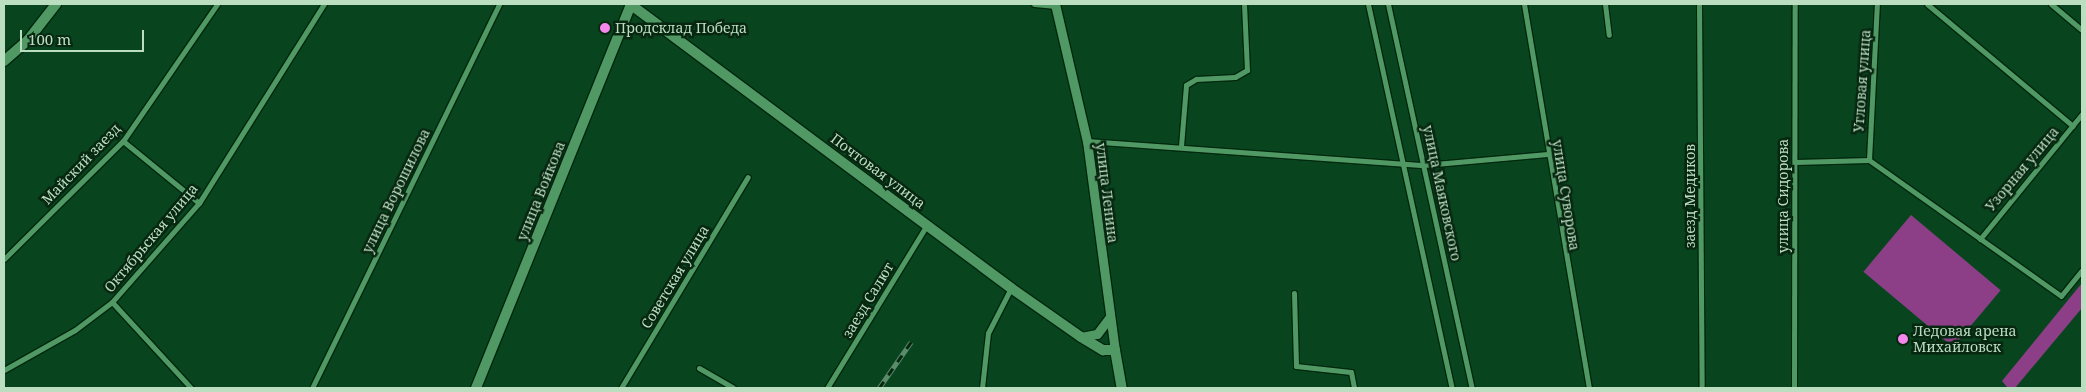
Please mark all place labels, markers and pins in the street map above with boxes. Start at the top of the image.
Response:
place label: Продсклад Победа [615,20,747,36]
marker: Продсклад Победа [599,22,611,34]
place label: Ледовая арена Михайловск [1913,323,2017,356]
marker: Ледовая арена Михайловск [1897,333,1909,345]

